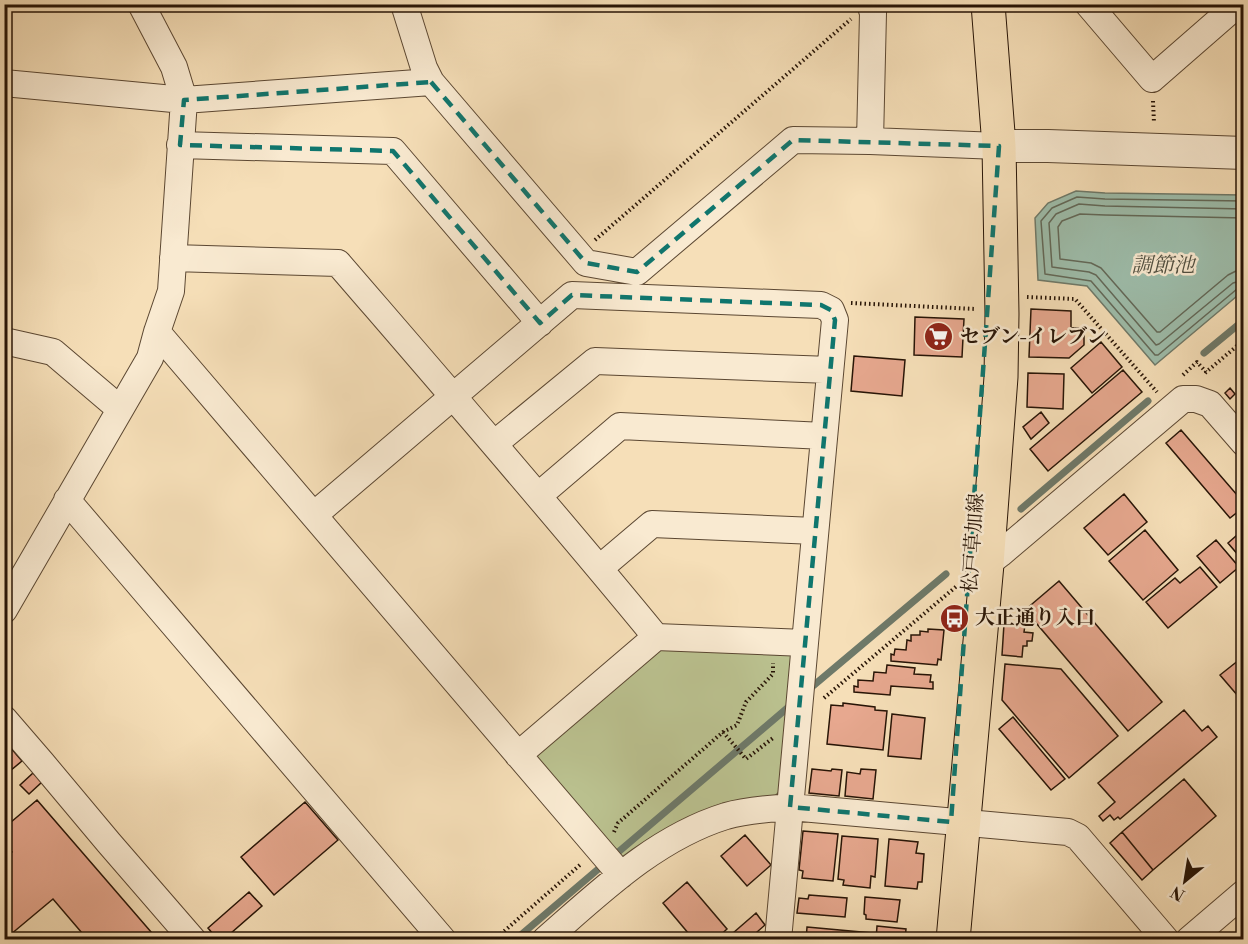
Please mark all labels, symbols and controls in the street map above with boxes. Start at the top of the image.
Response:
water label: 調節池 [1132,253,1196,279]
supermarket icon: セブン-イレブン [923,321,955,353]
place label: セブン-イレブン [960,325,1106,350]
street label: 松戸草加線 [958,492,990,594]
bus stop icon: 大正通り入口 [938,602,970,634]
place label: 大正通り入口 [975,606,1095,631]
north arrow [1155,851,1215,911]
text: N [1167,881,1188,905]

